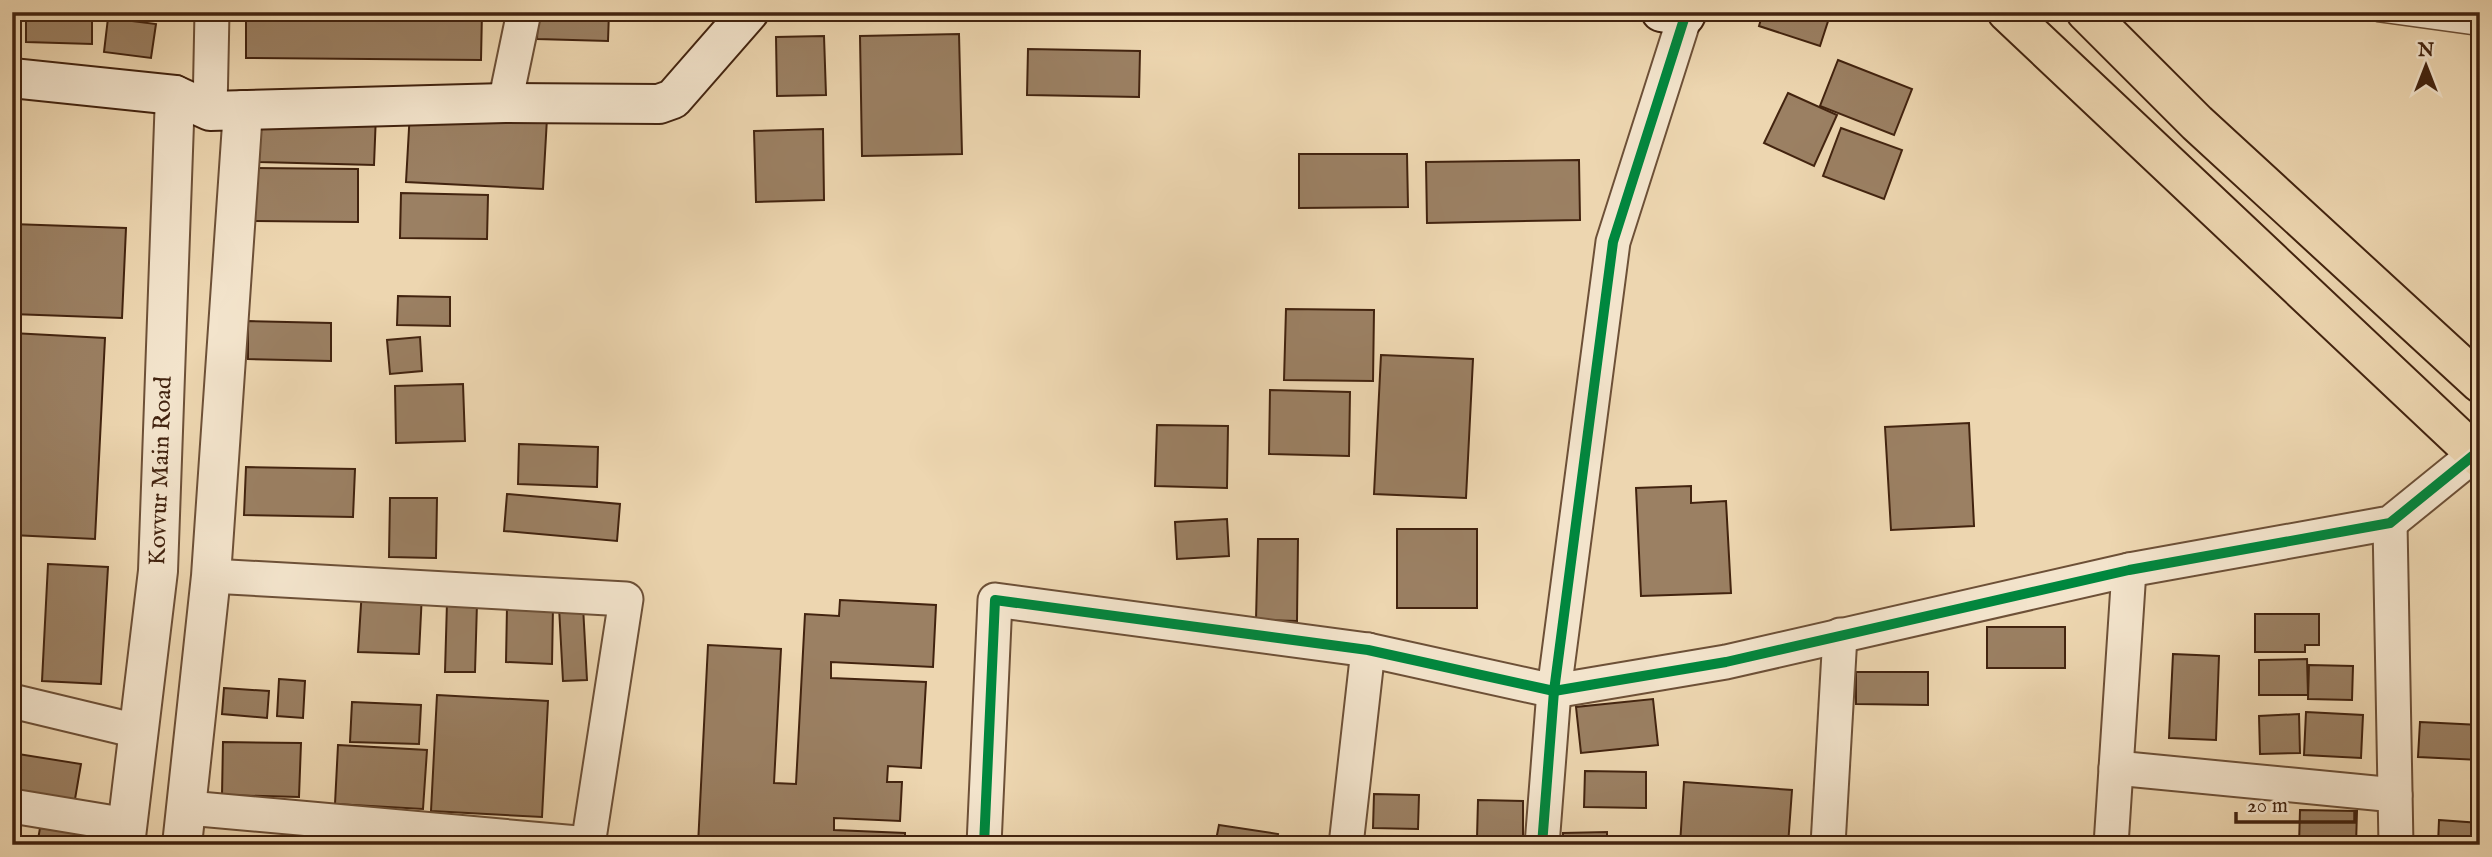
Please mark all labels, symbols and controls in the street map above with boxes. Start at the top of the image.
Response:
north arrow [2390,32,2460,102]
text: N [2417,39,2435,63]
street label: Kovvur Main Road [142,376,180,566]
scale bar [2236,780,2356,824]
text: 20 m [2247,793,2288,820]

